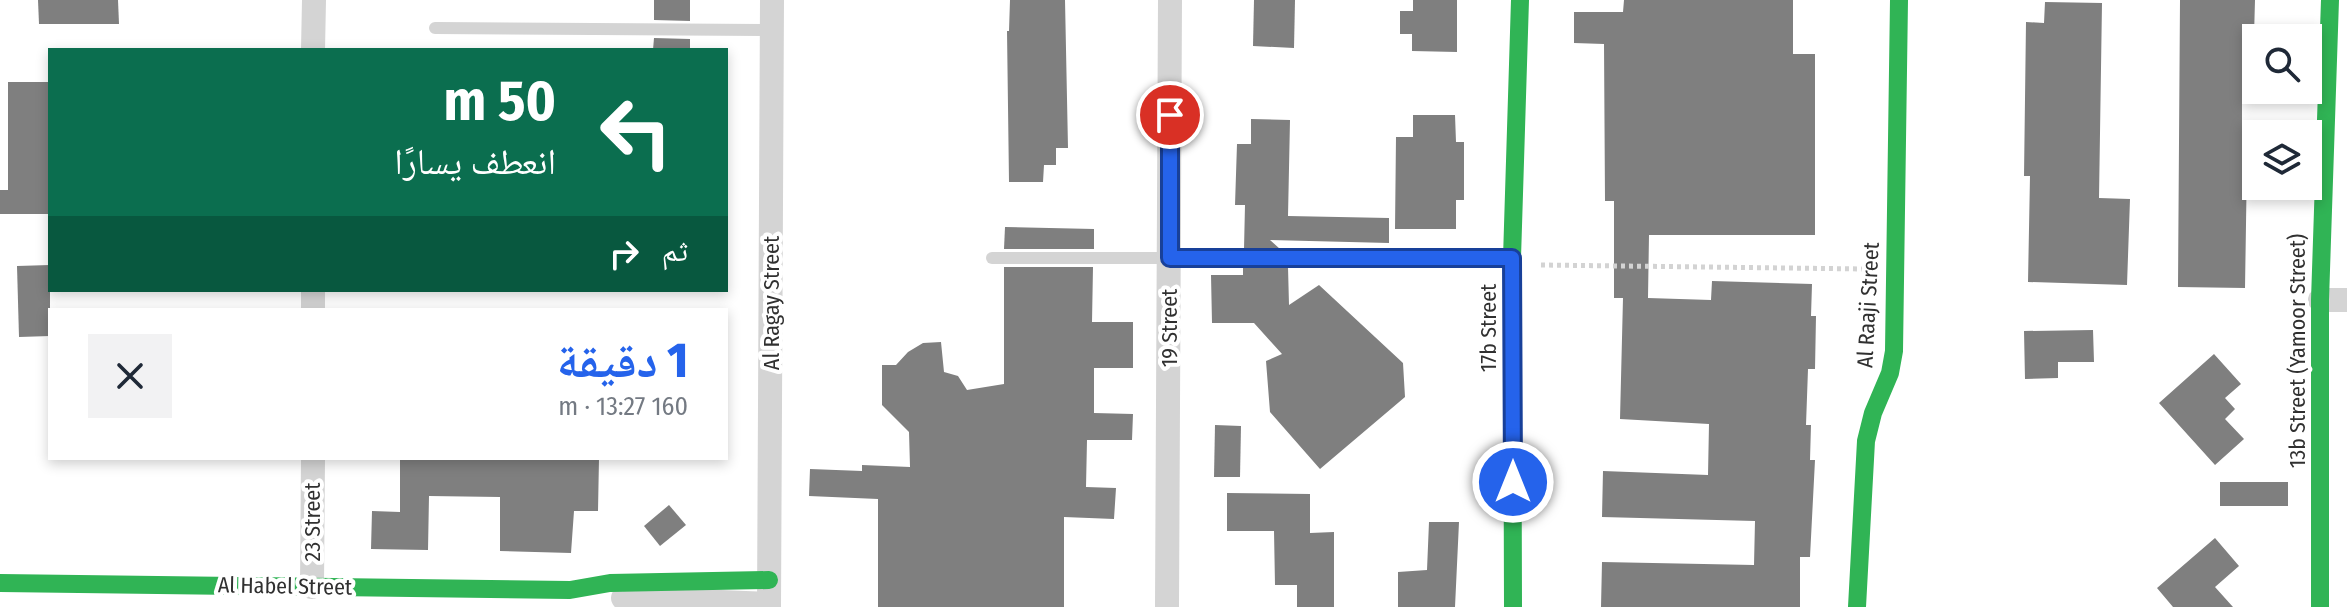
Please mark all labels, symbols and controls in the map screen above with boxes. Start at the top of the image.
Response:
map controls [2242,24,2322,200]
button: search [2242,24,2322,104]
text: 50 m [444,68,556,135]
icon: left [584,80,688,184]
pin [1136,81,1204,149]
icon: arrive [1148,93,1192,137]
button: layers [2242,120,2322,200]
text: انعطف يسارًا [394,140,556,184]
icon: right [602,232,646,276]
text: ثم [662,233,688,269]
street label: 13b Street (Yamoor Street) [2284,234,2311,468]
street label: Al Ragay Street [758,235,785,370]
street label: Al Raaji Street [1851,241,1885,369]
street label: 17b Street [1475,283,1502,372]
street label: 19 Street [1156,288,1183,367]
text: 1 دقيقة [557,332,688,390]
button: close [88,334,172,418]
text: 160 m · 13:27 [558,391,688,422]
position arrow [1471,440,1555,524]
street label: 23 Street [299,482,326,561]
street label: Al Habel Street [218,571,353,601]

